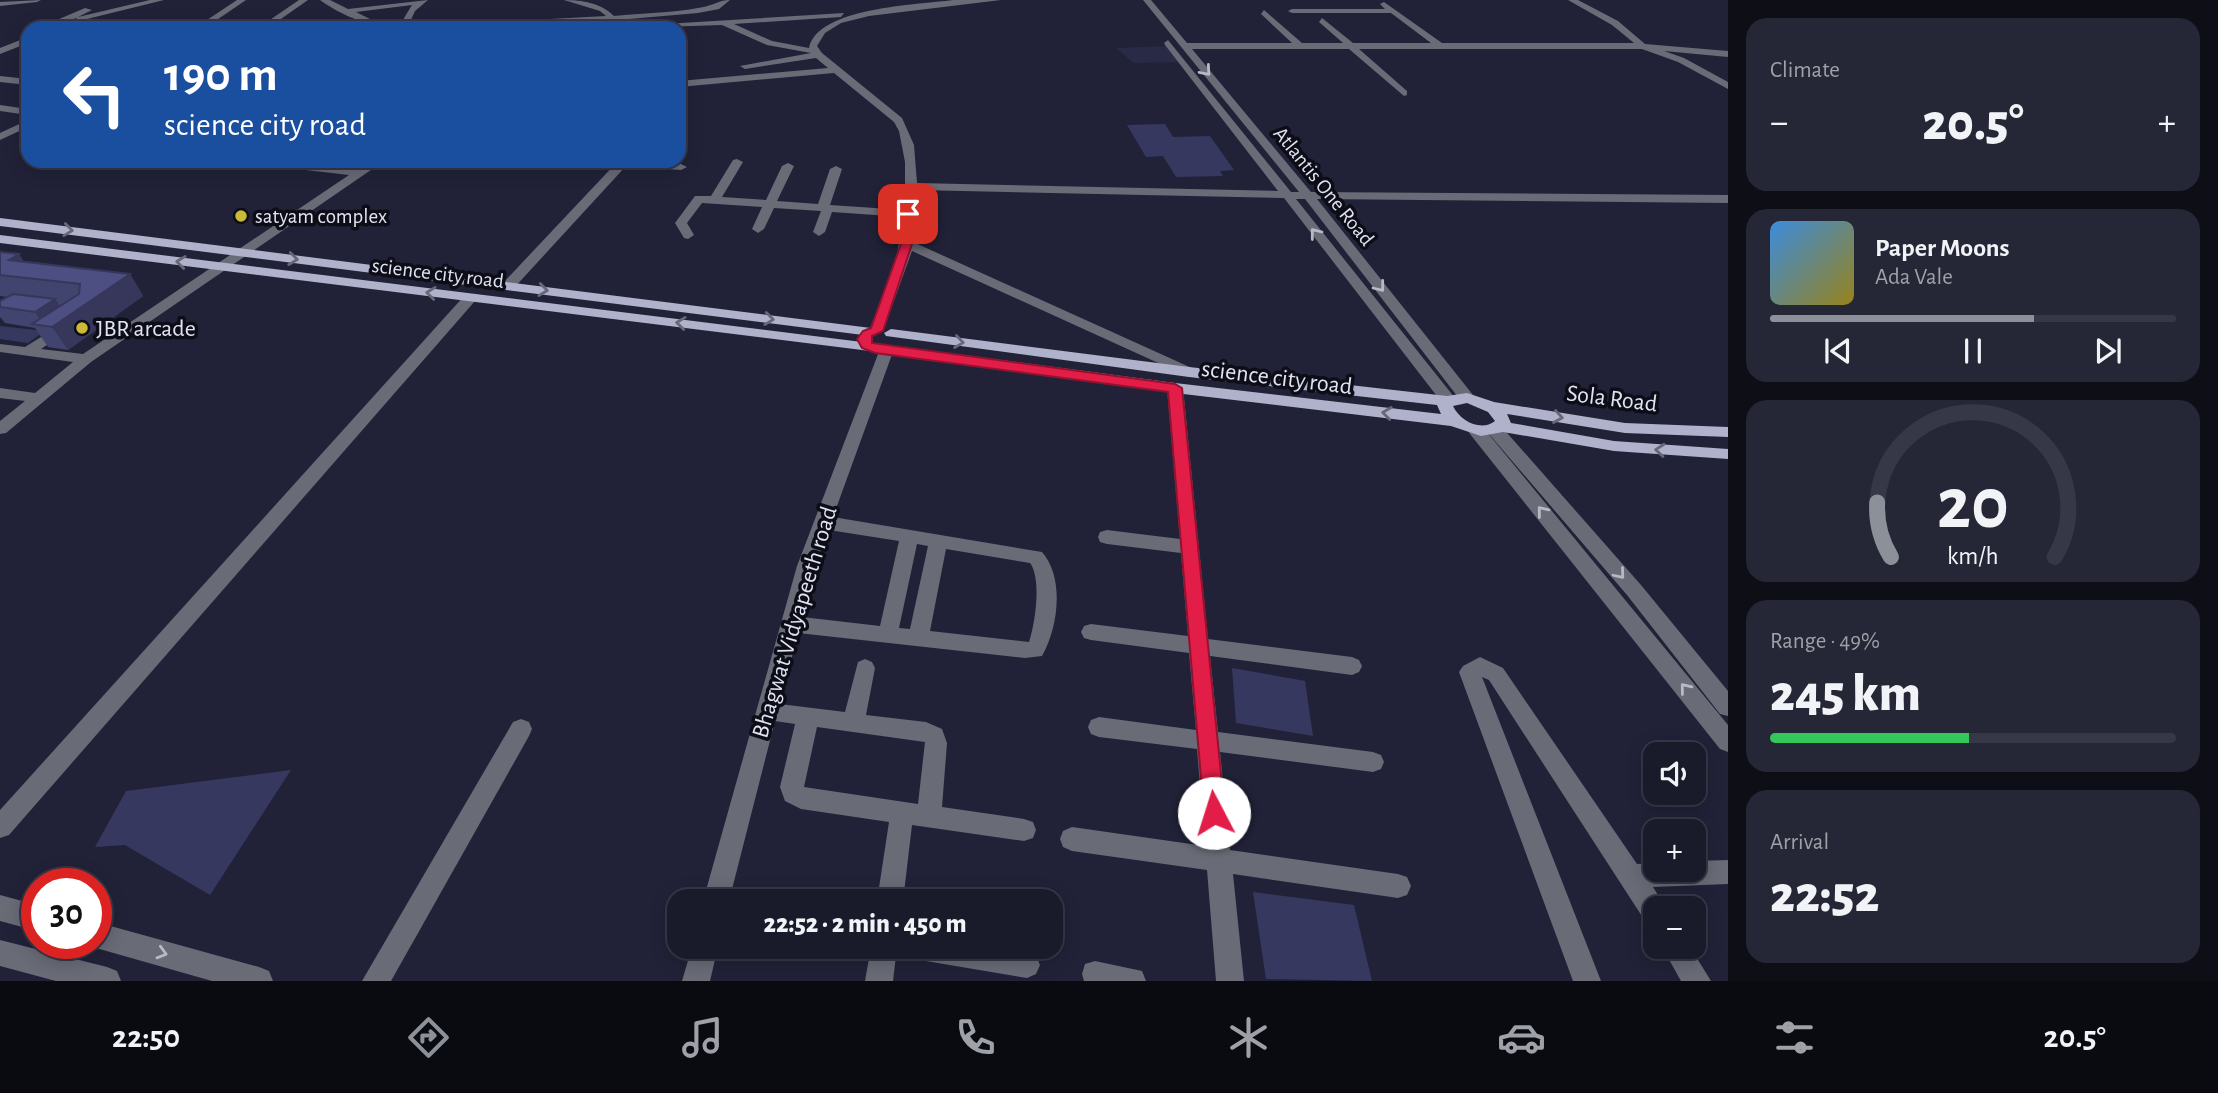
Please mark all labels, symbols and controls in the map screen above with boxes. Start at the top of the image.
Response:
icon: left [49,49,140,140]
text: 190 m [164,51,278,100]
text: Climate [1770,59,1840,82]
one-way arrow [1198,63,1210,76]
text: 20.5° [1922,97,2024,149]
text: − [1770,104,1788,142]
text: + [2158,104,2176,142]
text: science city road [164,109,366,141]
street label: Atlantis One Road [1269,123,1378,250]
pin [878,184,938,244]
icon: arrive [889,195,927,233]
place label: satyam complex [255,206,387,227]
marker: satyam complex [233,208,249,224]
one-way arrow [62,223,74,238]
one-way arrow [1311,228,1323,241]
text: Paper Moons [1875,235,2010,261]
one-way arrow [288,251,299,266]
one-way arrow [175,255,186,270]
street label: science city road [371,255,505,292]
text: Ada Vale [1875,266,1953,289]
one-way arrow [1371,279,1384,291]
one-way arrow [538,283,549,298]
one-way arrow [425,285,437,300]
one-way arrow [763,311,775,326]
one-way arrow [675,316,687,331]
place label: JBR arcade [96,317,196,341]
marker: JBR arcade [74,320,90,336]
icon: previous [1819,332,1857,370]
icon: pause [1954,332,1992,370]
icon: next [2089,332,2127,370]
one-way arrow [953,334,965,349]
street label: science city road [1200,357,1354,399]
street label: Sola Road [1565,382,1659,416]
one-way arrow [1381,406,1393,421]
one-way arrow [1552,409,1564,424]
one-way arrow [1654,443,1665,458]
text: 20 [1937,469,2009,542]
street label: Bhagwat Vidyapeeth road [748,504,842,741]
one-way arrow [1538,507,1551,519]
text: km/h [1947,543,1999,568]
one-way arrow [1612,566,1624,579]
text: Range · 49% [1770,630,1880,653]
text: 245 km [1770,668,1921,720]
one-way arrow [1681,684,1694,696]
map controls [1643,742,1706,959]
button: sound [1643,742,1706,805]
position arrow [1177,776,1251,850]
button: + [1643,819,1706,882]
text: Arrival [1770,831,1829,854]
speed limit sign: 30 [21,868,112,959]
text: 22:52 [1770,869,1879,921]
button: − [1643,896,1706,959]
text: 22:52 · 2 min · 450 m [764,911,966,937]
one-way arrow [156,945,168,960]
icon: directions [404,1013,453,1062]
icon: music [678,1013,727,1062]
icon: phone [951,1013,1000,1062]
icon: climate [1224,1013,1273,1062]
icon: car [1497,1013,1546,1062]
icon: filters [1770,1013,1819,1062]
text: 22:50 [112,1021,180,1053]
text: 20.5° [2044,1021,2106,1053]

